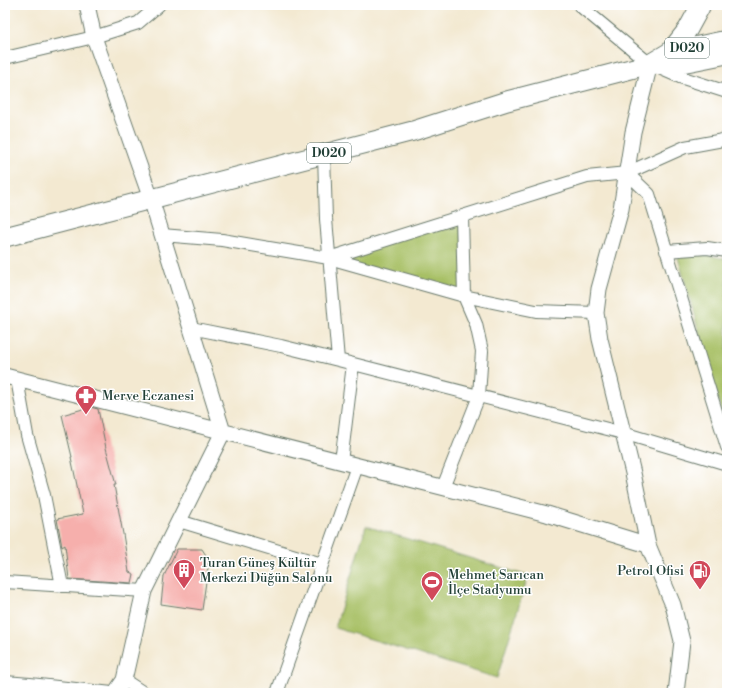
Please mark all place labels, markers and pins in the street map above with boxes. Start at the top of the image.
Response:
pharmacy icon: Merve Eczanesi [73,383,99,416]
place label: Merve Eczanesi [102,388,194,404]
place label: Turan Güneş Kültür Merkezi Düğün Salonu [200,555,333,586]
building icon: Turan Güneş Kültür Merkezi Düğün Salonu [171,557,197,590]
fuel station icon: Petrol Ofisi [687,558,713,591]
place label: Petrol Ofisi [617,563,684,579]
place label: Mehmet Sarıcan İlçe Stadyumu [448,567,544,598]
sports icon: Mehmet Sarıcan İlçe Stadyumu [419,569,445,602]

